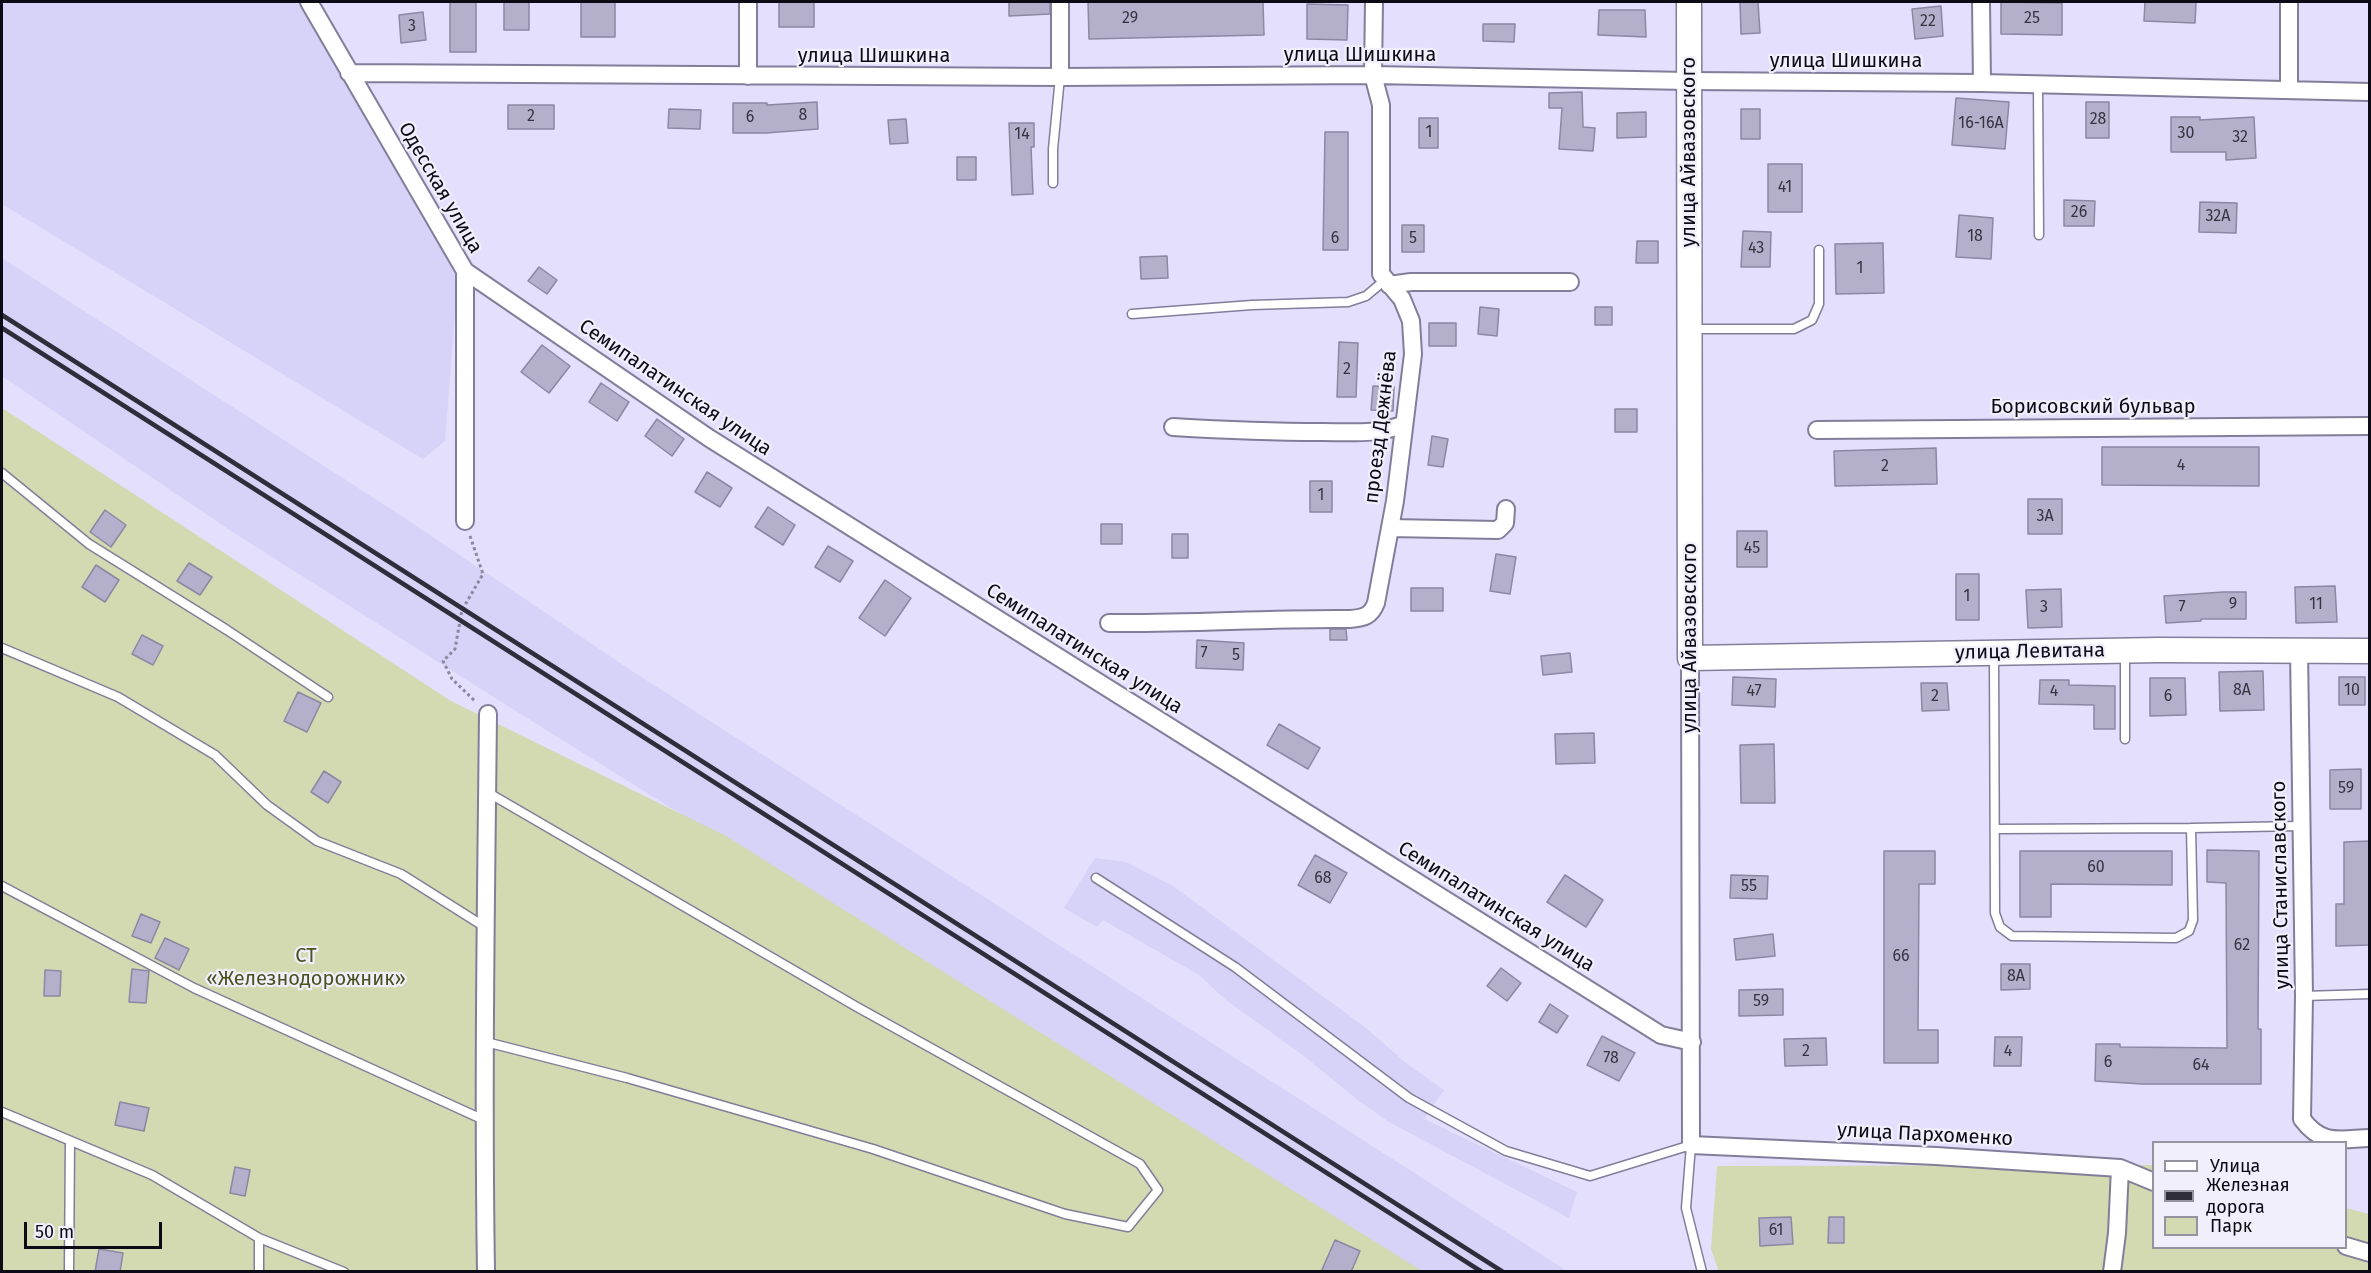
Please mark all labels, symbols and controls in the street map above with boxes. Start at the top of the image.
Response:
house number: 29 [1122,9,1138,29]
house number: 25 [2024,9,2040,29]
house number: 22 [1920,12,1936,32]
house number: 3 [408,17,416,37]
street label: улица Шишкина [1284,43,1436,67]
street label: улица Шишкина [798,44,950,68]
street label: улица Шишкина [1770,49,1922,73]
street label: улица Айвазовского [1677,57,1701,247]
house number: 8 [799,106,807,126]
house number: 2 [527,107,535,127]
house number: 6 [746,108,754,128]
house number: 28 [2090,110,2106,130]
house number: 16-16А [1958,114,2004,134]
street label: Одесская улица [393,118,487,258]
house number: 1 [1426,123,1432,143]
house number: 30 [2178,124,2194,144]
house number: 14 [1014,125,1030,145]
house number: 32 [2232,128,2248,148]
house number: 41 [1778,178,1792,198]
house number: 26 [2071,203,2087,223]
house number: 32А [2206,207,2230,227]
house number: 18 [1967,227,1983,247]
house number: 6 [1331,229,1339,249]
house number: 5 [1409,229,1417,249]
house number: 43 [1748,239,1764,259]
house number: 1 [1857,259,1863,279]
street label: Семипалатинская улица [574,315,776,461]
street label: проезд Дежнёва [1360,349,1402,505]
house number: 2 [1343,360,1351,380]
street label: Борисовский бульвар [1990,395,2196,419]
house number: 4 [2177,456,2185,476]
house number: 2 [1881,457,1889,477]
house number: 1 [1318,486,1324,506]
house number: 3А [2036,507,2054,527]
house number: 45 [1744,539,1760,559]
street label: улица Айвазовского [1678,543,1702,733]
street label: Семипалатинская улица [981,579,1187,719]
house number: 1 [1964,587,1970,607]
house number: 9 [2229,595,2237,615]
house number: 11 [2309,595,2323,615]
house number: 3 [2040,598,2048,618]
house number: 7 [2178,598,2186,618]
street label: улица Левитана [1955,639,2105,665]
house number: 7 [1200,644,1208,664]
house number: 5 [1232,646,1240,666]
house number: 8А [2233,681,2251,701]
house number: 10 [2344,681,2360,701]
house number: 47 [1746,682,1762,702]
house number: 4 [2050,682,2058,702]
house number: 2 [1931,687,1939,707]
house number: 6 [2164,687,2172,707]
house number: 59 [2338,779,2354,799]
street label: улица Станиславского [2267,781,2295,989]
street label: Семипалатинская улица [1393,837,1599,977]
house number: 60 [2087,858,2105,878]
house number: 68 [1314,869,1332,889]
house number: 55 [1741,877,1757,897]
house number: 62 [2234,936,2250,956]
park label: СТ «Железнодорожник» [206,944,406,991]
house number: 66 [1892,947,1910,967]
house number: 8А [2007,967,2025,987]
house number: 59 [1753,992,1769,1012]
house number: 2 [1802,1042,1810,1062]
house number: 4 [2004,1042,2012,1062]
house number: 78 [1603,1049,1619,1069]
house number: 6 [2104,1053,2112,1073]
house number: 64 [2192,1056,2210,1076]
street label: улица Пархоменко [1836,1118,2014,1152]
legend [2152,1141,2347,1249]
text: Улица [2210,1155,2260,1177]
text: Железная дорога [2206,1174,2290,1218]
scale bar [27,1210,165,1248]
text: Парк [2210,1215,2252,1237]
text: 50 m [35,1221,74,1243]
house number: 61 [1769,1221,1783,1241]

